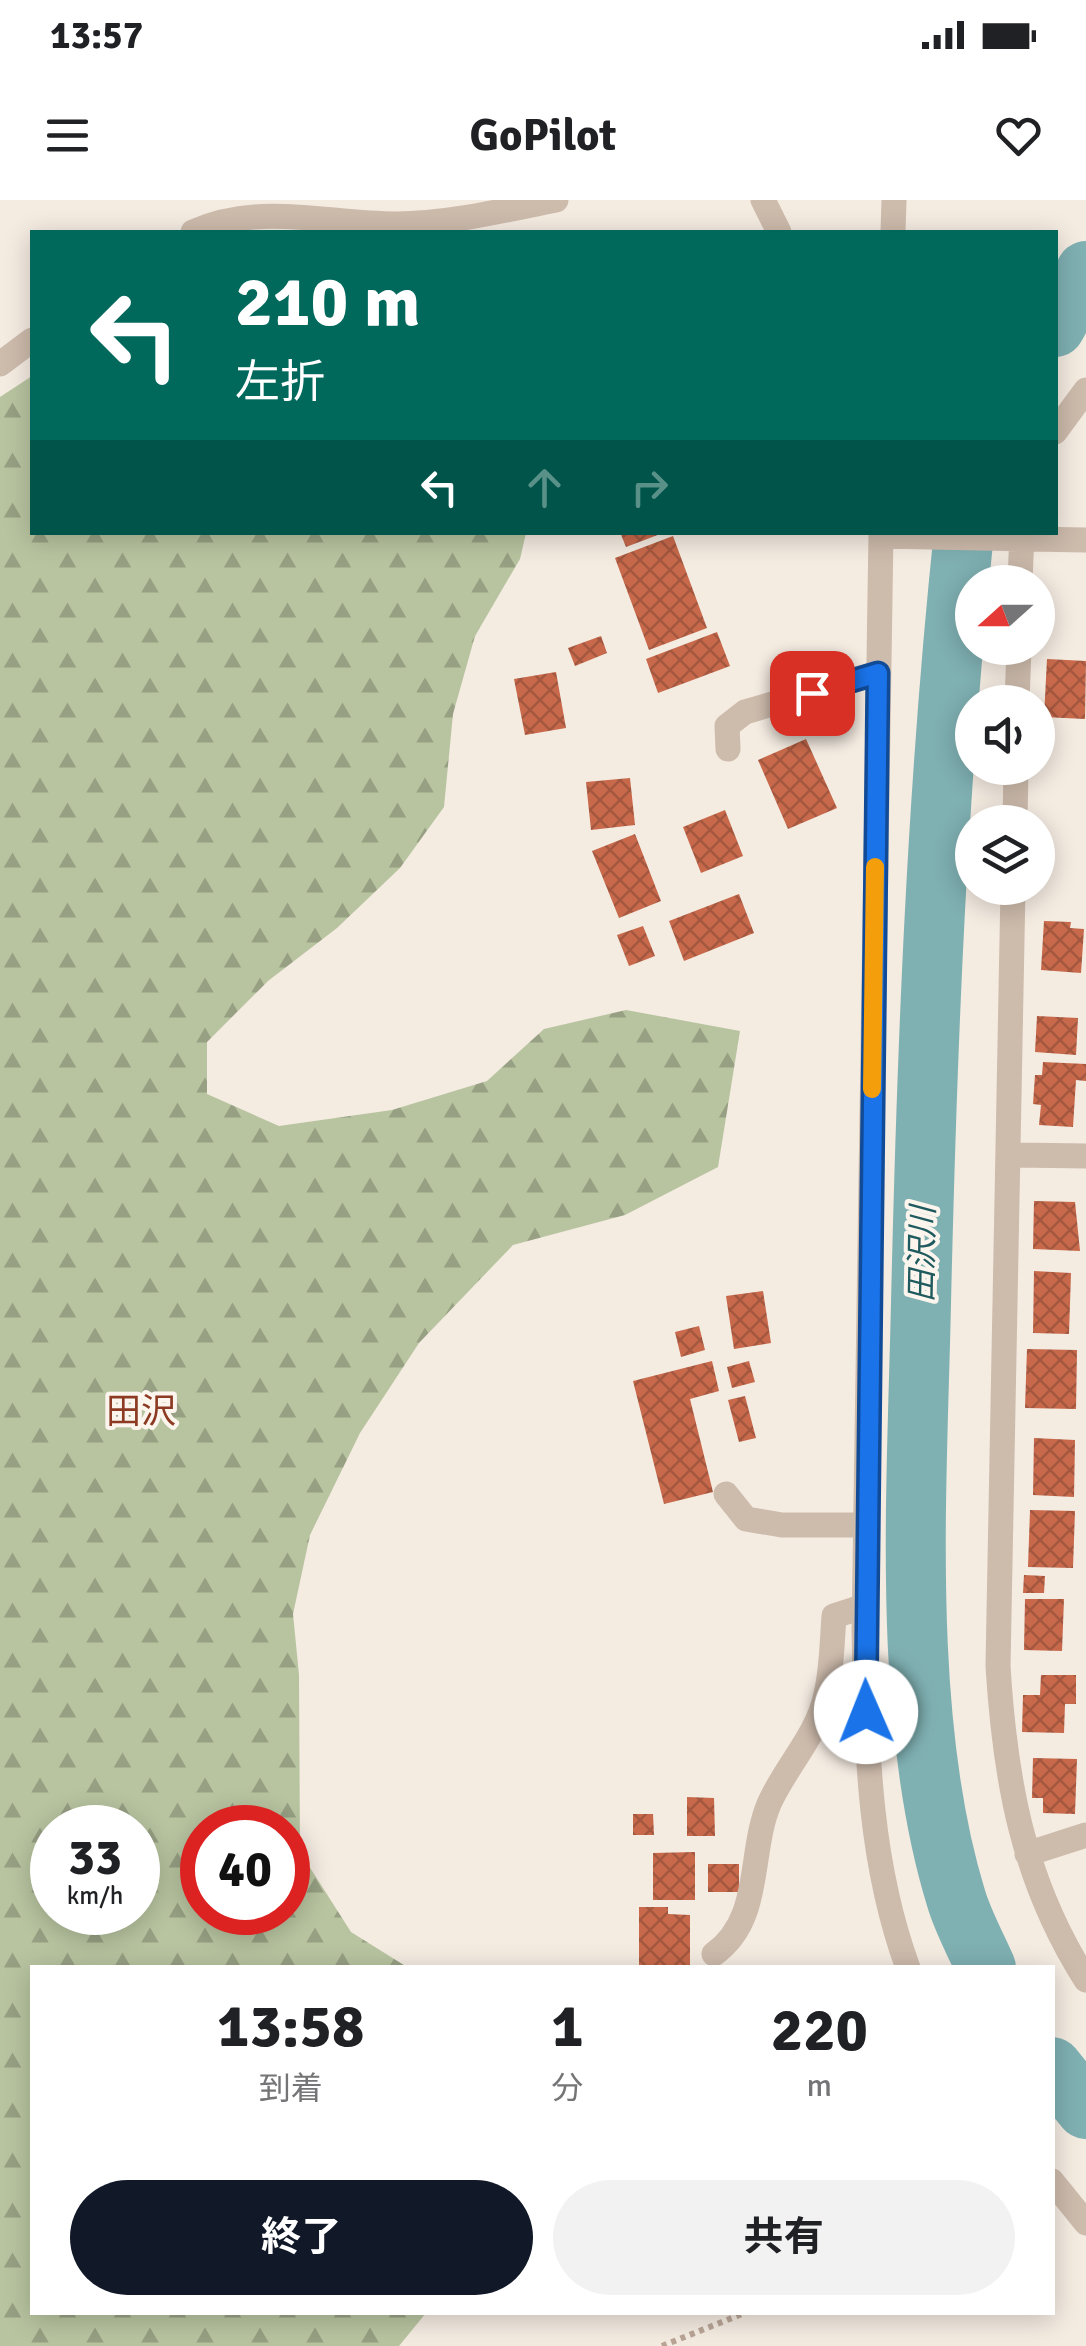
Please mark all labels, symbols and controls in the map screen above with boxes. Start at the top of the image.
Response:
text: 13:57 [50,12,143,59]
icon: menu [40,108,95,163]
text: GoPilot [470,108,616,163]
icon: heart [991,108,1046,163]
text: 210 m [235,259,420,345]
icon: left [70,270,200,400]
text: 左折 [235,355,325,410]
icon: left [412,460,467,515]
icon: ahead [517,460,572,515]
icon: right [622,460,677,515]
north arrow [955,565,1055,665]
map controls [955,565,1055,905]
pin [770,651,855,736]
icon: arrive [785,666,840,721]
button: sound [955,685,1055,785]
button: layers [955,805,1055,905]
water label: 田沢川 [902,1203,943,1302]
district label: 田沢 [106,1390,176,1433]
position arrow [814,1660,918,1764]
speed limit sign: 40 [180,1805,310,1935]
text: 33 [68,1827,122,1889]
text: km/h [67,1880,123,1911]
text: 13:58 [217,1990,364,2064]
text: 1 [551,1990,584,2064]
text: 220 [771,1994,868,2068]
text: m [807,2066,832,2105]
text: 到着 [259,2069,323,2108]
text: 分 [552,2069,584,2108]
button: 終了 [70,2180,533,2295]
button: 共有 [553,2180,1015,2295]

